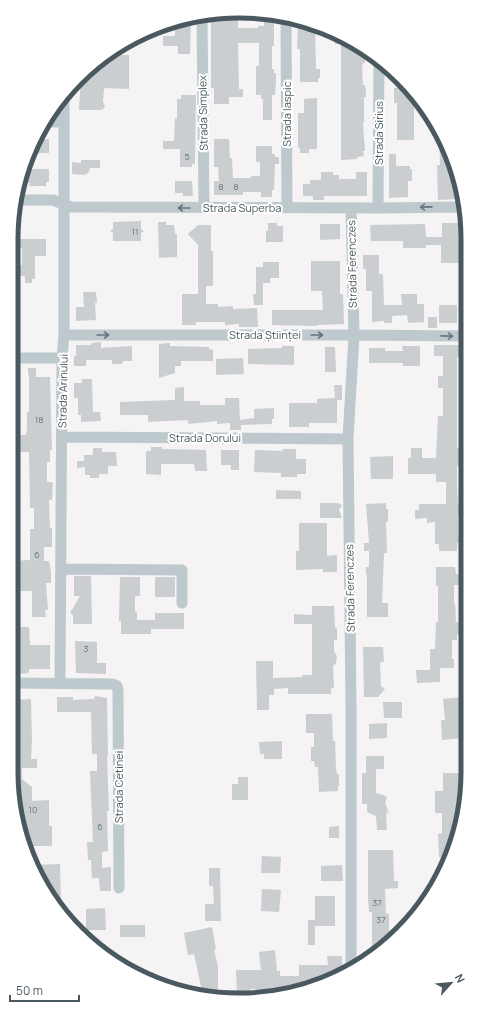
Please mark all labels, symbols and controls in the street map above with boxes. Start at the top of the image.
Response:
street label: Strada Simplex [194,75,211,151]
street label: Strada Iaspic [279,81,294,147]
street label: Strada Sirius [371,101,386,165]
house number: 5 [184,150,190,163]
house number: 8 [218,180,224,193]
house number: 8 [233,180,239,193]
street label: Strada Superba [203,200,281,215]
one-way arrow [420,203,433,211]
one-way arrow [178,204,191,212]
street label: Strada Ferenczes [343,220,360,308]
house number: 11 [131,225,139,238]
street label: Strada Științei [229,327,301,342]
one-way arrow [96,331,109,339]
one-way arrow [310,331,323,339]
one-way arrow [440,332,453,340]
street label: Strada Arinului [54,354,71,428]
house number: 18 [35,413,43,426]
street label: Strada Dorului [169,430,241,445]
street label: Strada Ferenczes [341,544,358,632]
house number: 6 [34,548,40,561]
house number: 3 [84,642,89,655]
street label: Strada Cetinei [111,751,126,823]
house number: 10 [29,803,38,816]
house number: 6 [97,820,103,833]
house number: 37 [372,896,382,909]
house number: 37 [376,913,386,926]
north arrow [431,963,471,1003]
text: N [452,971,469,985]
scale bar [10,977,79,1003]
text: 50 m [16,982,43,999]

